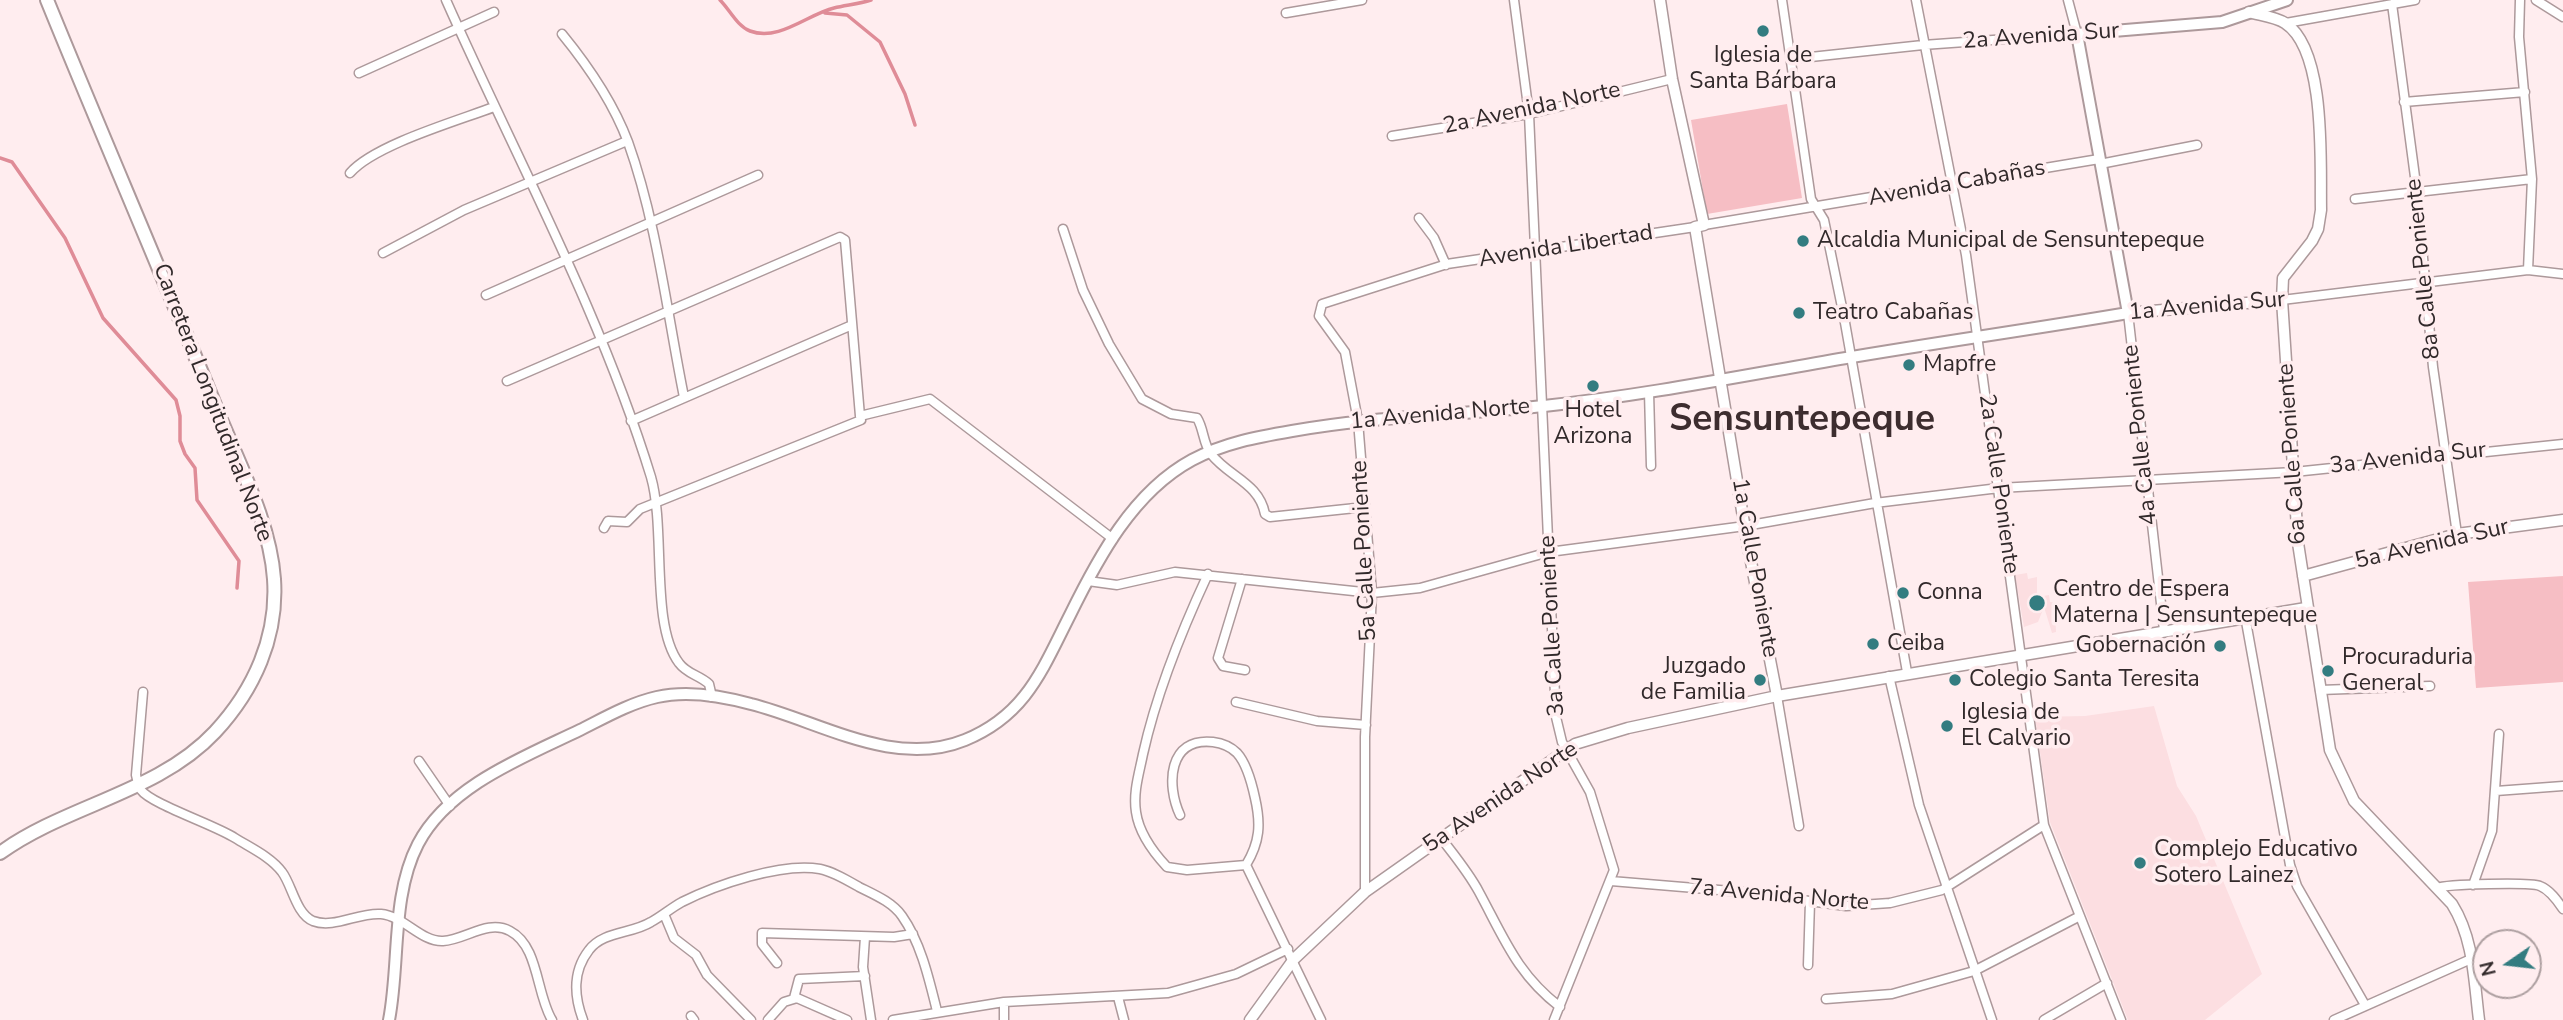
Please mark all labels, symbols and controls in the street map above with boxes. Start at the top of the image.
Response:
street label: 2a Avenida Sur [1962,18,2120,56]
marker: Iglesia de Santa Bárbara [1755,23,1771,39]
place label: Iglesia de Santa Bárbara [1689,42,1837,96]
street label: 2a Avenida Norte [1441,77,1623,141]
street label: Avenida Cabañas [1866,155,2048,213]
street label: 8a Calle Poniente [2401,177,2447,361]
street label: Avenida Libertad [1477,220,1655,274]
place label: Alcaldia Municipal de Sensuntepeque [1817,227,2204,255]
marker: Alcaldia Municipal de Sensuntepeque [1795,233,1811,249]
street label: Carretera Longitudinal Norte [146,260,278,546]
street label: 1a Avenida Sur [2128,286,2286,328]
place label: Teatro Cabañas [1813,299,1974,327]
marker: Teatro Cabañas [1791,305,1807,321]
street label: 4a Calle Poniente [2118,343,2164,527]
place label: Mapfre [1923,351,1996,379]
marker: Mapfre [1901,357,1917,373]
street label: 6a Calle Poniente [2273,362,2313,546]
marker: Hotel Arizona [1585,378,1601,394]
street label: 2a Calle Poniente [1972,392,2024,576]
street label: 1a Avenida Norte [1349,393,1531,437]
place label: Hotel Arizona [1554,397,1632,451]
district label: Sensuntepeque [1669,399,1935,443]
street label: 3a Avenida Sur [2328,437,2488,481]
street label: 5a Calle Poniente [1346,460,1384,642]
street label: 1a Calle Poniente [1725,476,1783,660]
street label: 5a Avenida Sur [2352,514,2512,576]
street label: 3a Calle Poniente [1534,535,1572,717]
place label: Centro de Espera Materna | Sensuntepeque [2053,576,2317,630]
place label: Conna [1917,579,1983,607]
marker: Conna [1895,585,1911,601]
marker: Centro de Espera Materna | Sensuntepeque [2027,593,2047,613]
place label: Ceiba [1887,630,1945,658]
place label: Gobernación [2076,632,2206,660]
marker: Ceiba [1865,636,1881,652]
marker: Gobernación [2212,638,2228,654]
place label: Procuraduria General [2342,644,2473,698]
place label: Juzgado de Familia [1641,653,1746,707]
marker: Procuraduria General [2320,663,2336,679]
place label: Colegio Santa Teresita [1969,666,2200,694]
marker: Juzgado de Familia [1752,672,1768,688]
marker: Colegio Santa Teresita [1947,672,1963,688]
place label: Iglesia de El Calvario [1961,699,2071,753]
marker: Iglesia de El Calvario [1939,718,1955,734]
street label: 5a Avenida Norte [1418,736,1584,860]
place label: Complejo Educativo Sotero Lainez [2154,836,2358,890]
marker: Complejo Educativo Sotero Lainez [2132,855,2148,871]
street label: 7a Avenida Norte [1688,874,1870,918]
north arrow [2472,929,2542,999]
text: N [2474,959,2503,979]

